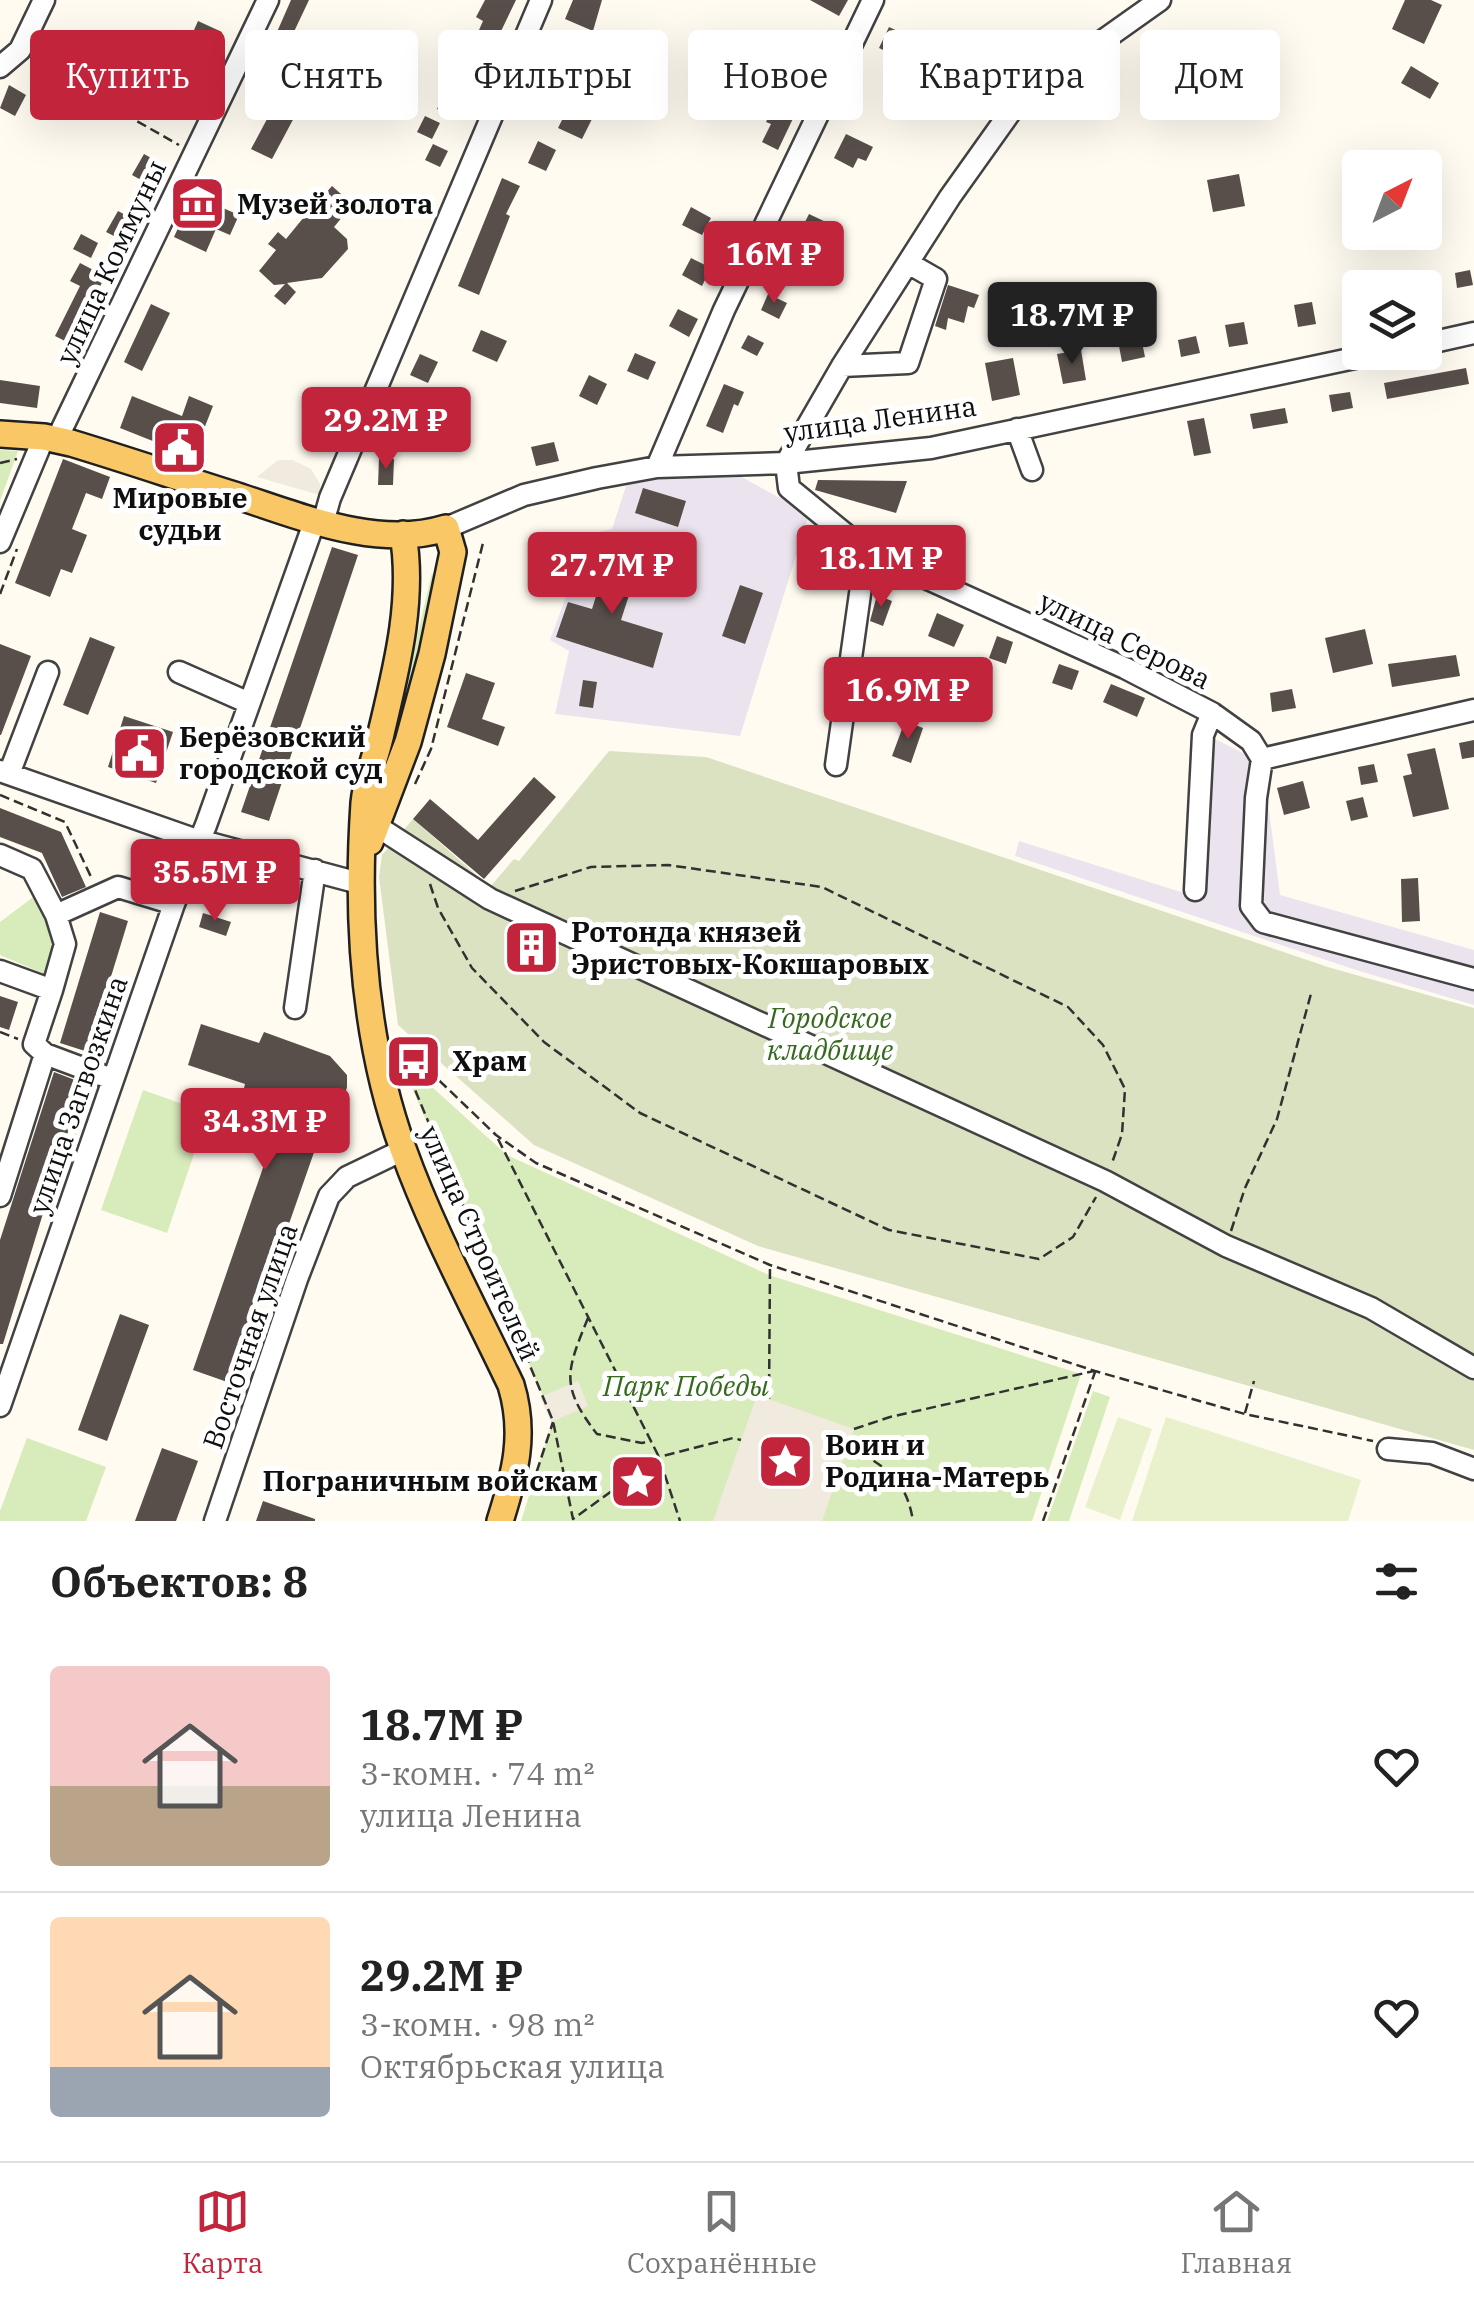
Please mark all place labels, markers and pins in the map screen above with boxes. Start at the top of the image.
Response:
museum icon: Музей золота [168,174,228,234]
place label: Музей золота [237,185,433,222]
pin: 16M ₽ [704,221,844,306]
pin: 18.7M ₽ [980,282,1164,367]
pin: 29.2M ₽ [294,387,478,472]
public building icon: Мировые судьи [150,417,210,477]
place label: Мировые судьи [112,479,248,548]
pin: 18.1M ₽ [789,525,973,610]
pin: 27.7M ₽ [520,532,704,617]
pin: 16.9M ₽ [816,657,1000,742]
place label: Берёзовский городской суд [179,718,382,787]
public building icon: Берёзовский городской суд [110,723,170,783]
pin: 35.5M ₽ [123,839,307,924]
place label: Ротонда князей Эристовых-Кокшаровых [571,913,930,982]
building icon: Ротонда князей Эристовых-Кокшаровых [502,918,562,978]
bus stop icon: Храм [383,1031,443,1091]
place label: Храм [452,1042,527,1079]
pin: 34.3M ₽ [173,1088,357,1173]
place label: Воин и Родина-Матерь [825,1426,1049,1495]
place icon: Воин и Родина-Матерь [756,1431,816,1491]
place icon: Пограничным войскам [607,1451,667,1511]
place label: Пограничным войскам [263,1462,598,1499]

